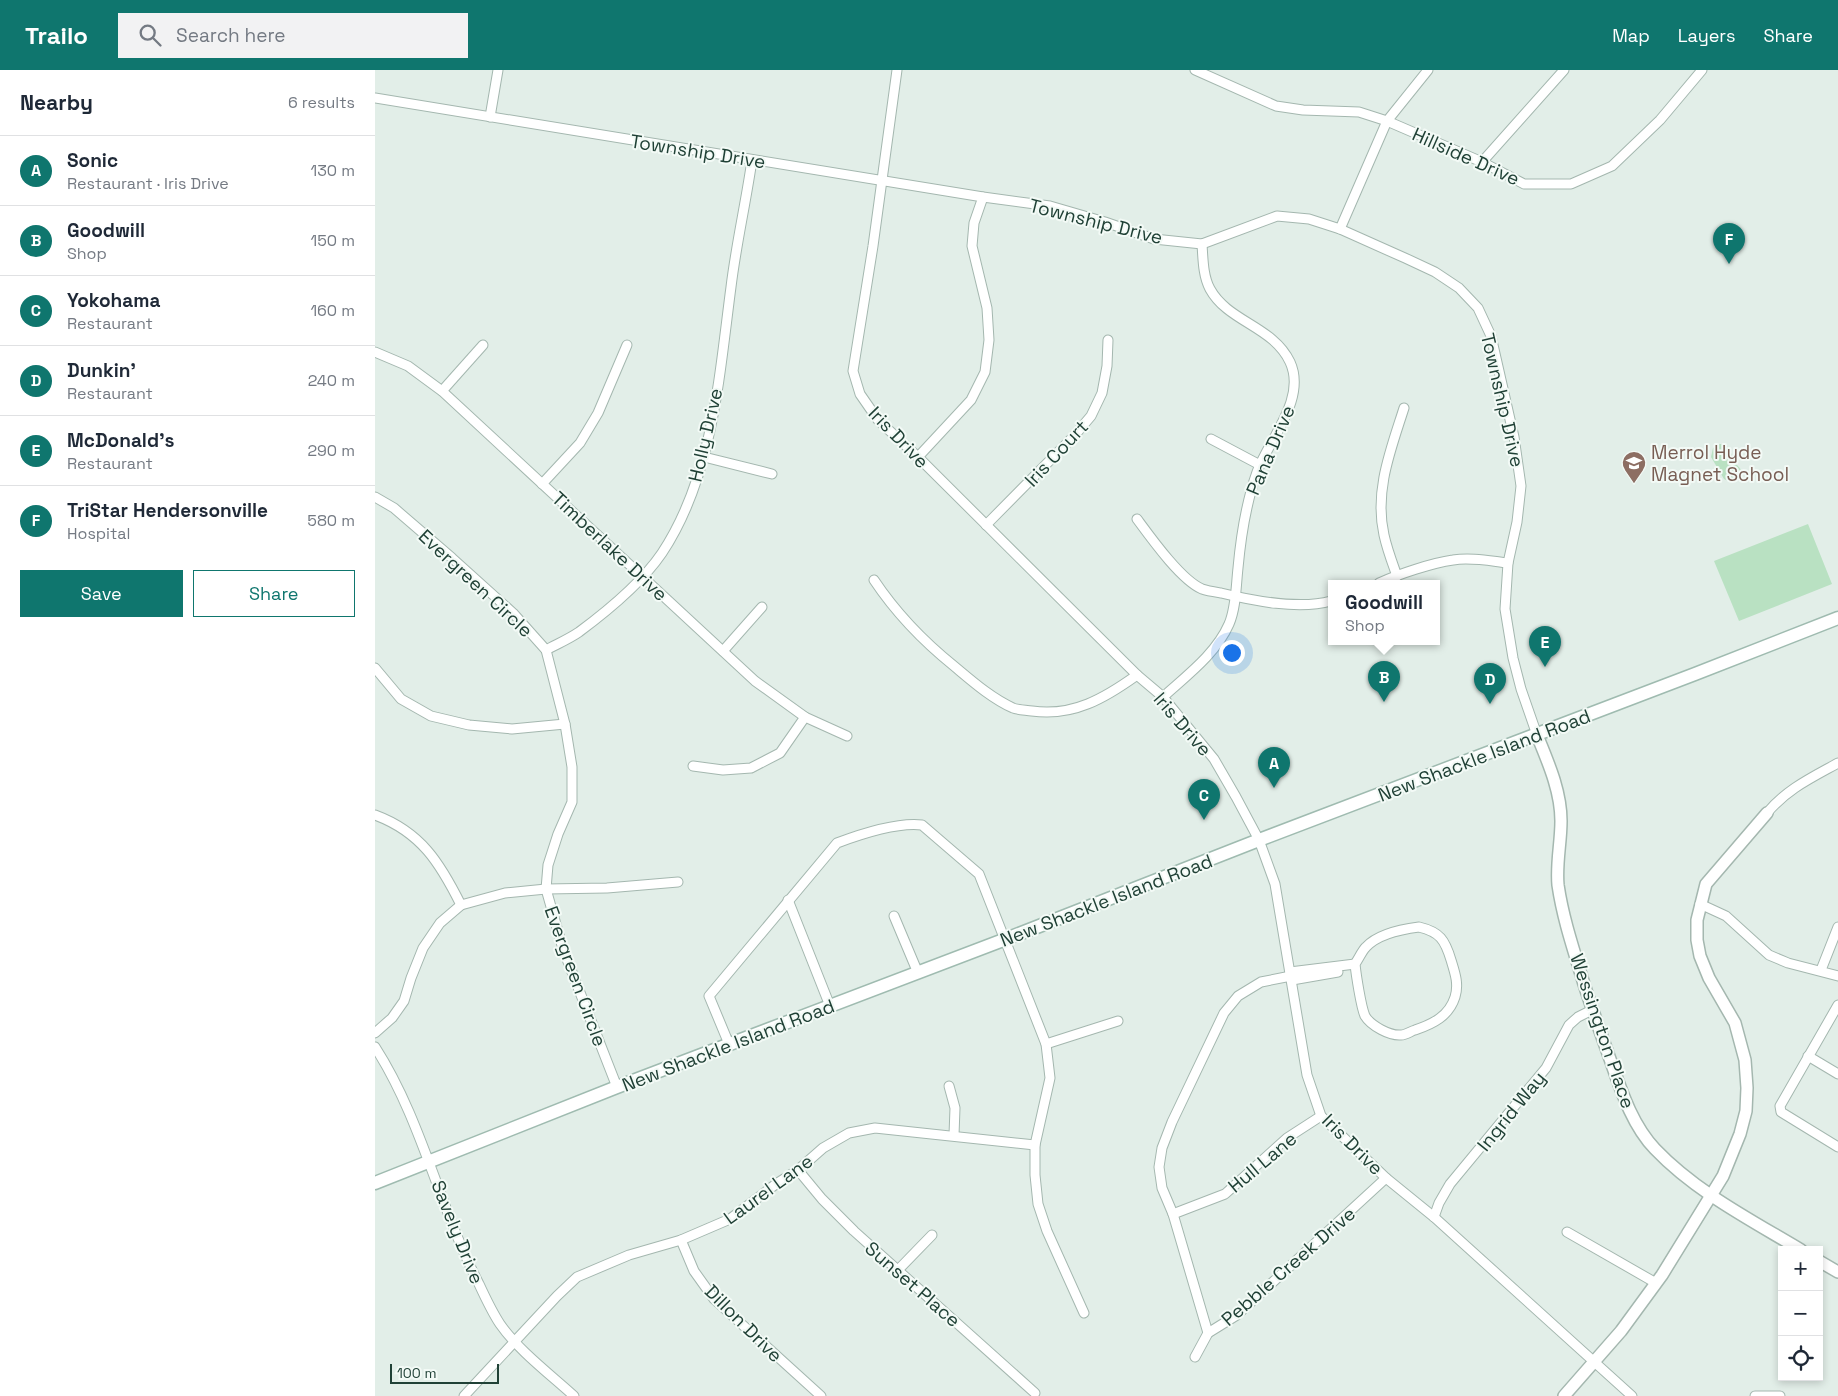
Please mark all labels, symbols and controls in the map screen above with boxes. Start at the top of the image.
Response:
search box [118,13,468,58]
text: Trailo [25,20,88,51]
icon: search [136,21,164,49]
text: Search here [176,23,286,48]
text: Map [1612,24,1650,47]
text: Layers [1678,24,1735,47]
text: Share [1763,24,1813,47]
text: Nearby [20,89,93,116]
text: 6 results [288,92,355,113]
street label: Hillside Drive [1408,122,1523,191]
street label: Township Drive [628,128,767,175]
text: Sonic [67,148,118,173]
text: A [31,160,41,181]
text: 130 m [311,160,355,181]
text: Restaurant · Iris Drive [67,173,229,194]
street label: Township Drive [1027,193,1165,250]
text: Goodwill [67,218,145,243]
pin: F [1713,223,1745,264]
text: B [31,230,41,251]
text: 150 m [311,230,355,251]
text: Shop [67,243,107,264]
text: Yokohama [67,288,160,313]
text: C [31,300,41,321]
text: 160 m [310,300,355,321]
text: Restaurant [67,313,153,334]
street label: Township Drive [1475,331,1530,469]
text: Dunkin' [67,358,136,383]
text: D [31,370,41,391]
text: 240 m [308,370,355,391]
text: Restaurant [67,383,153,404]
street label: Holly Drive [683,386,728,484]
street label: Iris Drive [863,401,934,474]
street label: Pana Drive [1240,402,1301,499]
street label: Iris Court [1019,415,1094,492]
text: McDonald's [67,428,174,453]
text: E [32,440,40,461]
text: 290 m [307,440,355,461]
place label: Merrol Hyde Magnet School [1651,440,1789,487]
school or university icon: Merrol Hyde Magnet School [1621,450,1647,484]
text: Restaurant [67,453,153,474]
street label: Timberlake Drive [546,486,673,607]
text: TriStar Hendersonville [67,498,268,523]
text: F [32,510,40,531]
text: 580 m [307,510,355,531]
text: Hospital [67,523,130,544]
street label: Evergreen Circle [413,524,538,643]
button: Save [20,570,183,617]
button: Share [193,570,355,617]
popup [1328,580,1440,645]
text: Goodwill [1345,590,1423,615]
text: Shop [1345,615,1385,636]
pin: E [1529,626,1561,667]
your location [1219,640,1245,666]
pin: B [1368,661,1400,702]
pin: D [1474,663,1506,704]
street label: Iris Drive [1148,687,1217,762]
street label: New Shackle Island Road [1374,703,1594,808]
pin: A [1258,747,1290,788]
pin: C [1188,779,1220,820]
street label: New Shackle Island Road [996,848,1216,953]
street label: Evergreen Circle [539,903,613,1050]
street label: Wessington Place [1564,950,1641,1112]
street label: New Shackle Island Road [618,993,838,1098]
street label: Ingrid Way [1471,1066,1551,1156]
street label: Iris Drive [1317,1108,1389,1180]
street label: Hull Lane [1223,1126,1302,1198]
street label: Laurel Lane [719,1149,818,1230]
street label: Savely Drive [425,1177,490,1288]
street label: Pebble Creek Drive [1216,1201,1361,1331]
street label: Sunset Place [860,1236,966,1333]
map controls [1778,1246,1823,1381]
button: + [1778,1246,1823,1291]
street label: Dillon Drive [699,1279,788,1368]
button: − [1778,1291,1823,1336]
button: locate [1778,1336,1823,1381]
scale bar [390,1361,499,1384]
text: 100 m [397,1364,436,1382]

